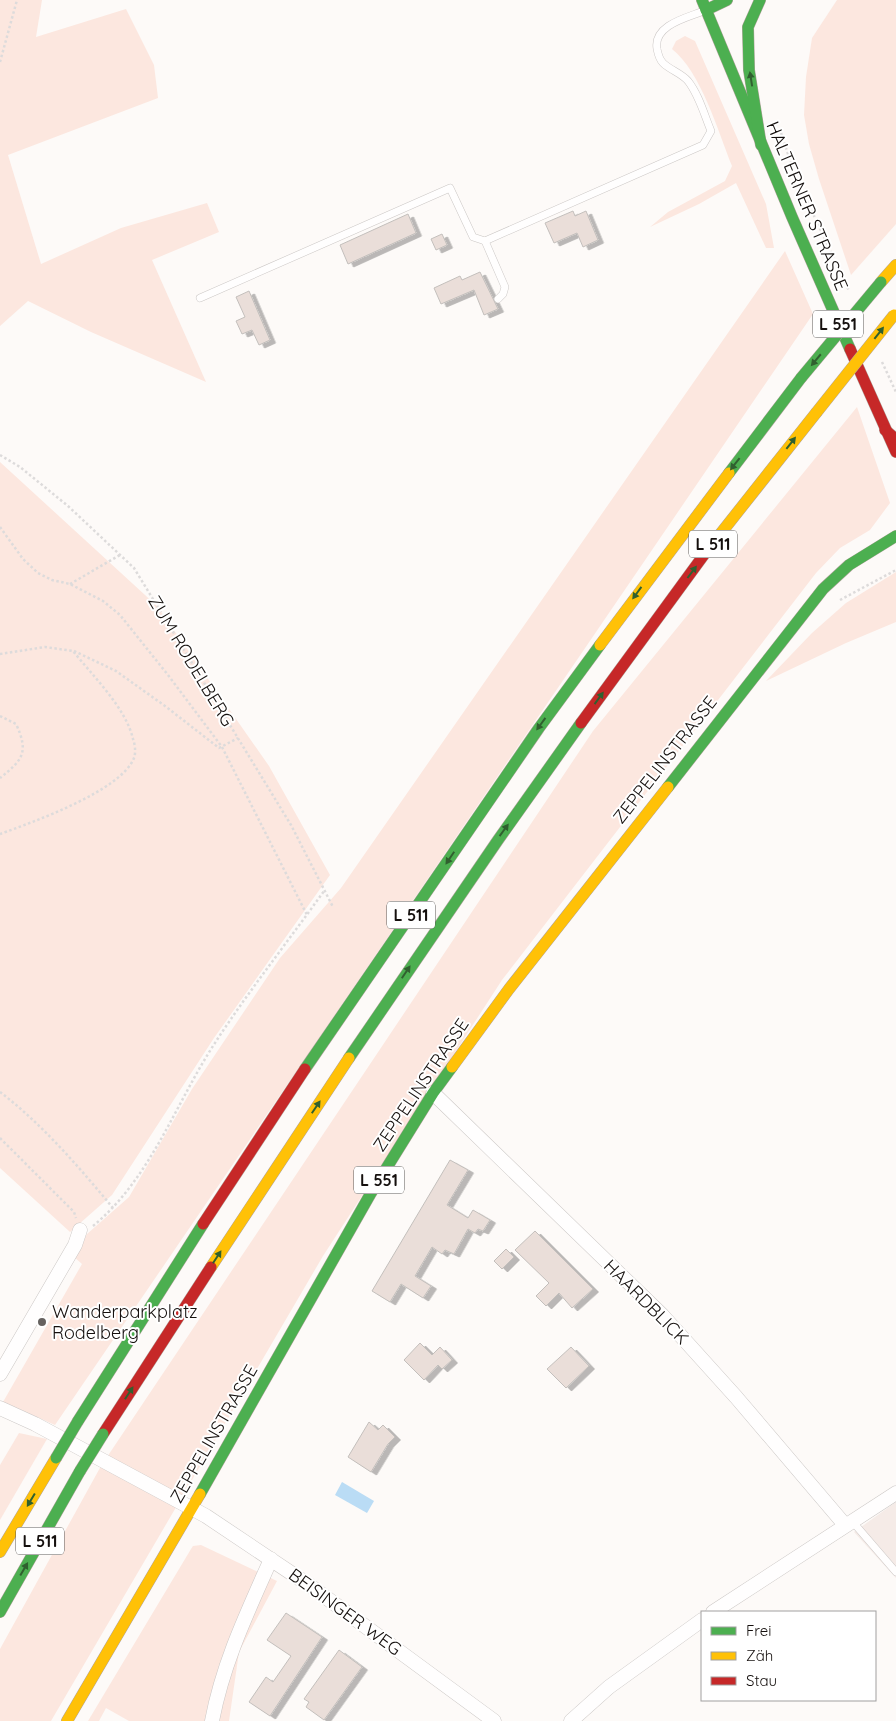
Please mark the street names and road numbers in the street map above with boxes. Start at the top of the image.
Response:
street label: HALTERNER STRASSE [761,118,854,294]
road number: L 551 [813,310,863,338]
road number: L 511 [689,530,737,558]
street label: ZUM RODELBERG [143,591,240,731]
street label: ZEPPELINSTRASSE [608,691,722,828]
road number: L 511 [387,902,435,928]
street label: ZEPPELINSTRASSE [367,1014,474,1156]
road number: L 551 [354,1166,404,1194]
street label: HAARDBLICK [599,1254,694,1349]
street label: ZEPPELINSTRASSE [165,1361,262,1507]
road number: L 511 [16,1528,64,1554]
street label: BEISINGER WEG [284,1563,406,1660]

